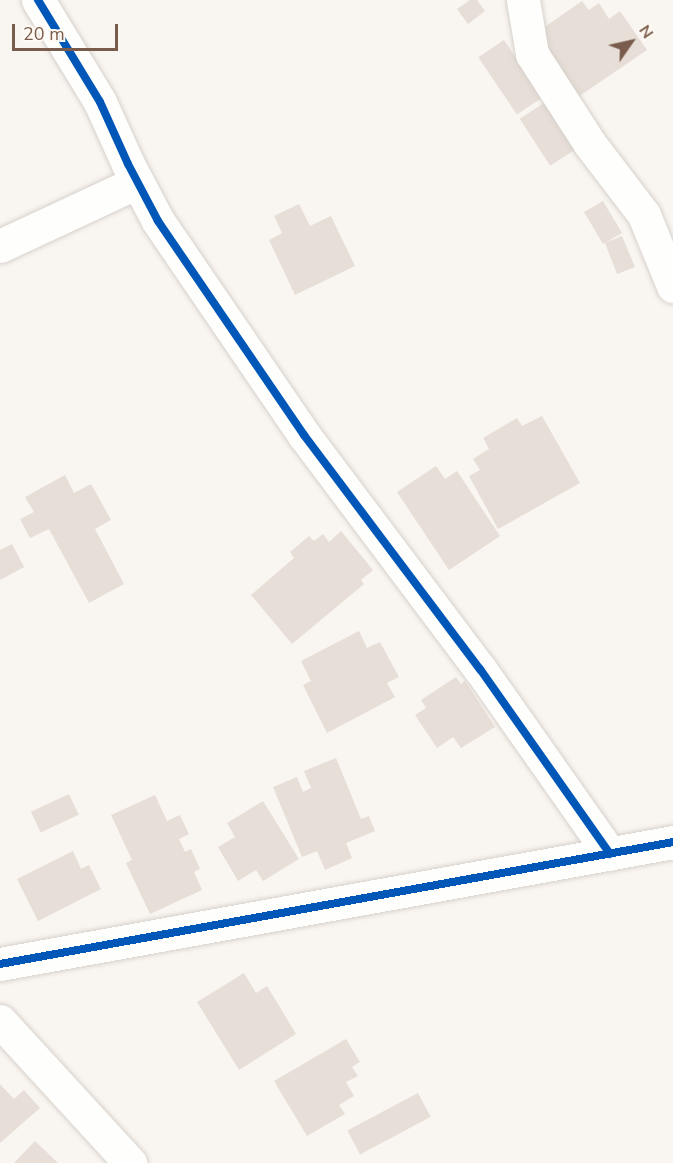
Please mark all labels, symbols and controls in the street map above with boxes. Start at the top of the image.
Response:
scale bar [15,12,122,50]
north arrow [601,12,661,72]
text: N [633,21,658,43]
text: 20 m [23,22,65,46]

